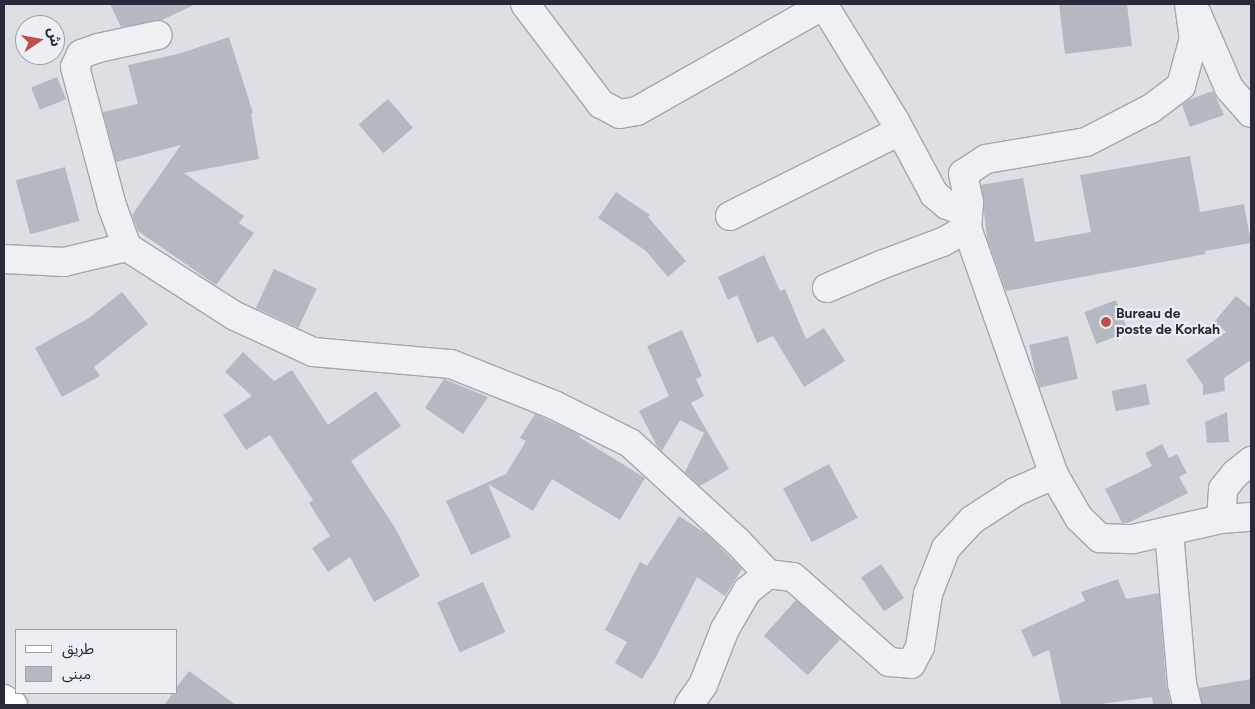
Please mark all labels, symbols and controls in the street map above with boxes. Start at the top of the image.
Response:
north arrow [15,15,65,65]
text: ش [44,26,64,48]
place label: Bureau de poste de Korkah [1116,306,1220,338]
marker: Bureau de poste de Korkah [1100,316,1112,328]
legend [15,629,178,694]
text: طريق [62,640,94,658]
text: مبنى [62,665,91,683]

